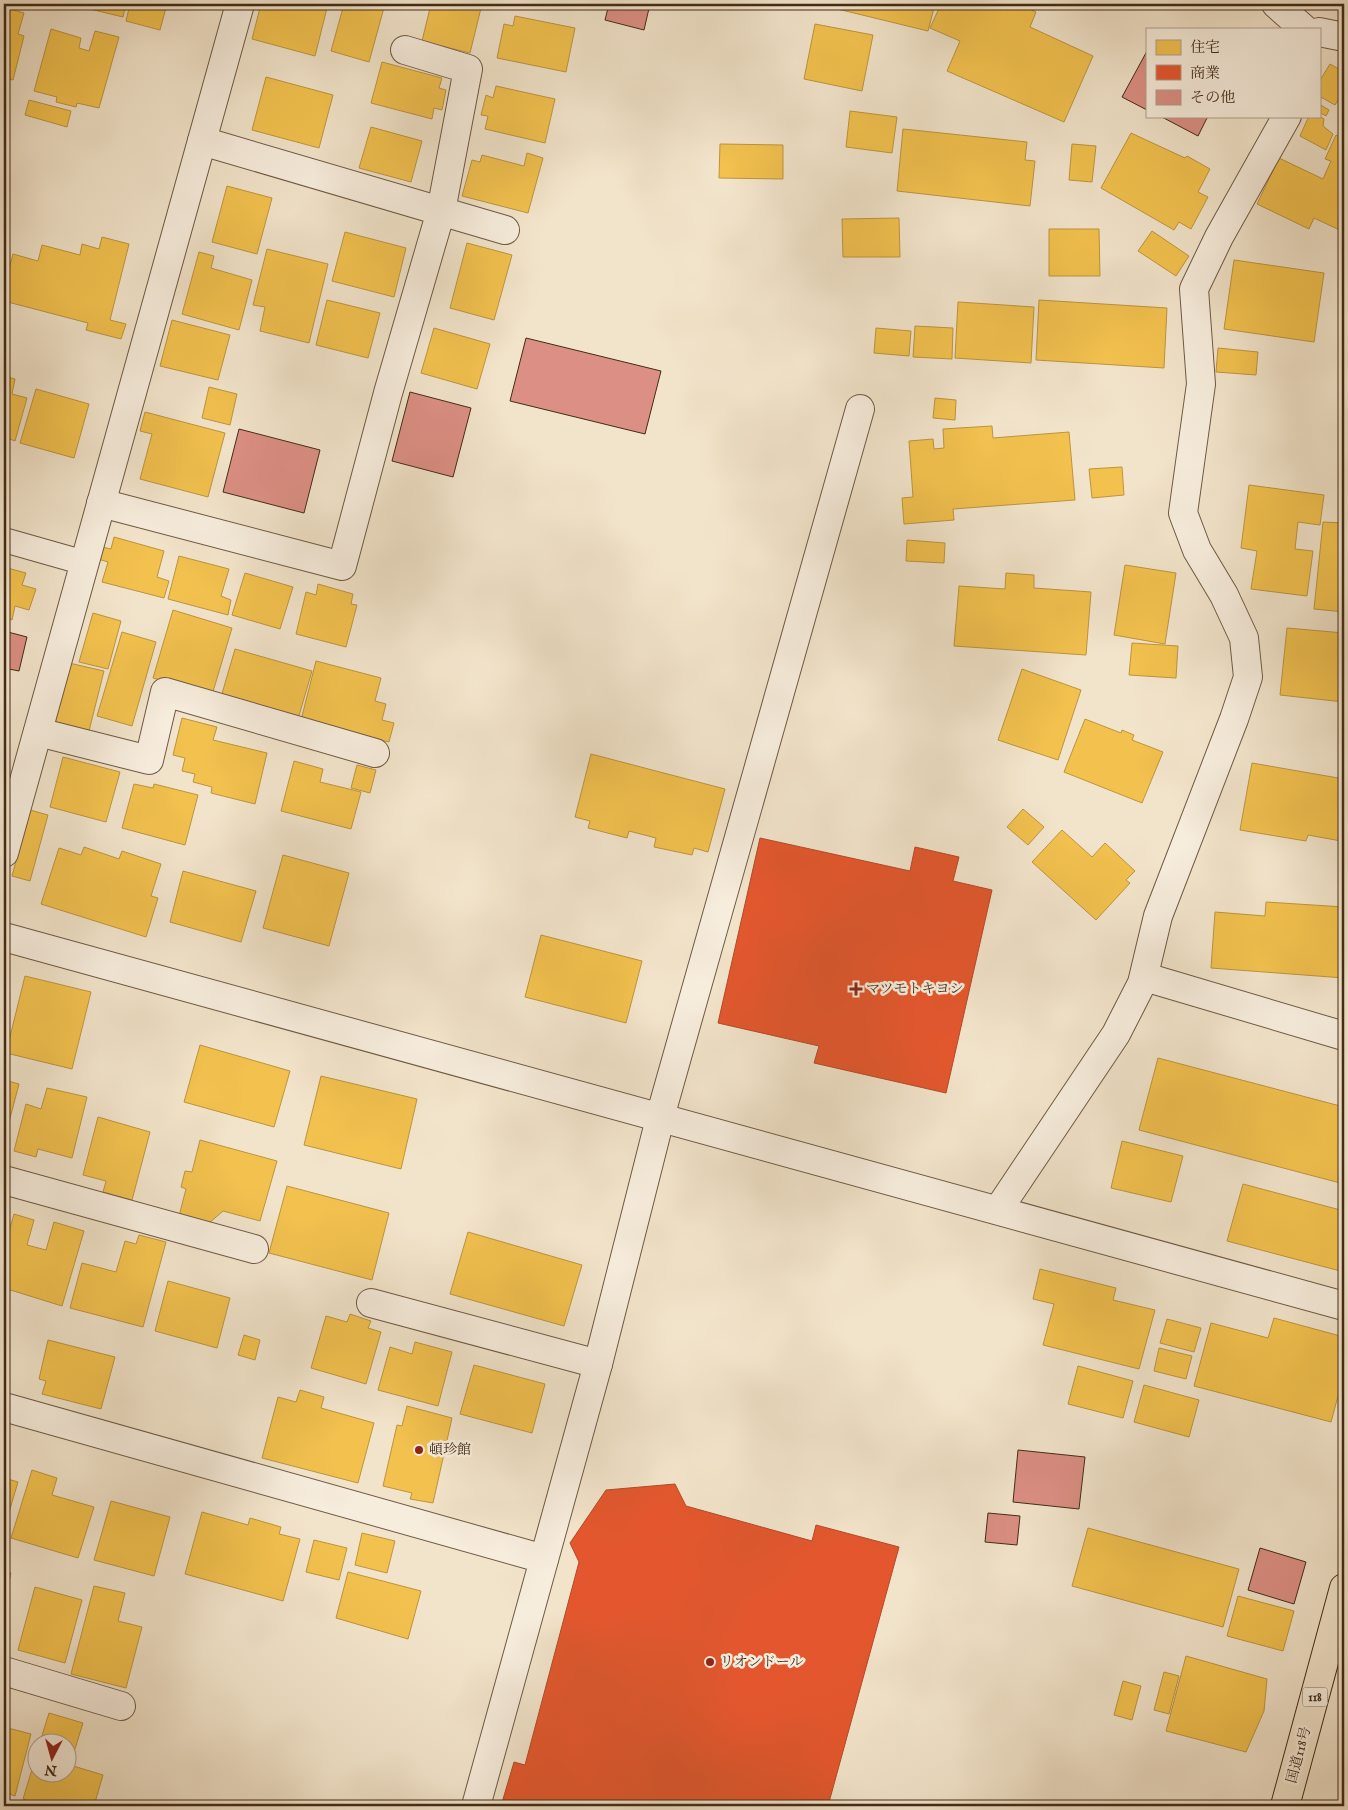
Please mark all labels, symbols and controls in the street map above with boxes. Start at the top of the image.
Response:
legend [1146,28,1320,118]
text: 住宅 [1190,38,1220,57]
text: 商業 [1190,64,1220,83]
text: その他 [1190,88,1235,107]
place label: マツモトキヨシ [866,980,964,998]
marker: マツモトキヨシ [850,983,862,995]
place label: 頓珍館 [429,1441,471,1459]
marker: 頓珍館 [413,1444,425,1456]
place label: リオンドール [720,1653,804,1671]
marker: リオンドール [704,1656,716,1668]
road number: 118 [1302,1688,1328,1706]
street label: 国道118号 [1283,1725,1315,1785]
north arrow [28,1732,78,1782]
text: N [44,1760,59,1780]

